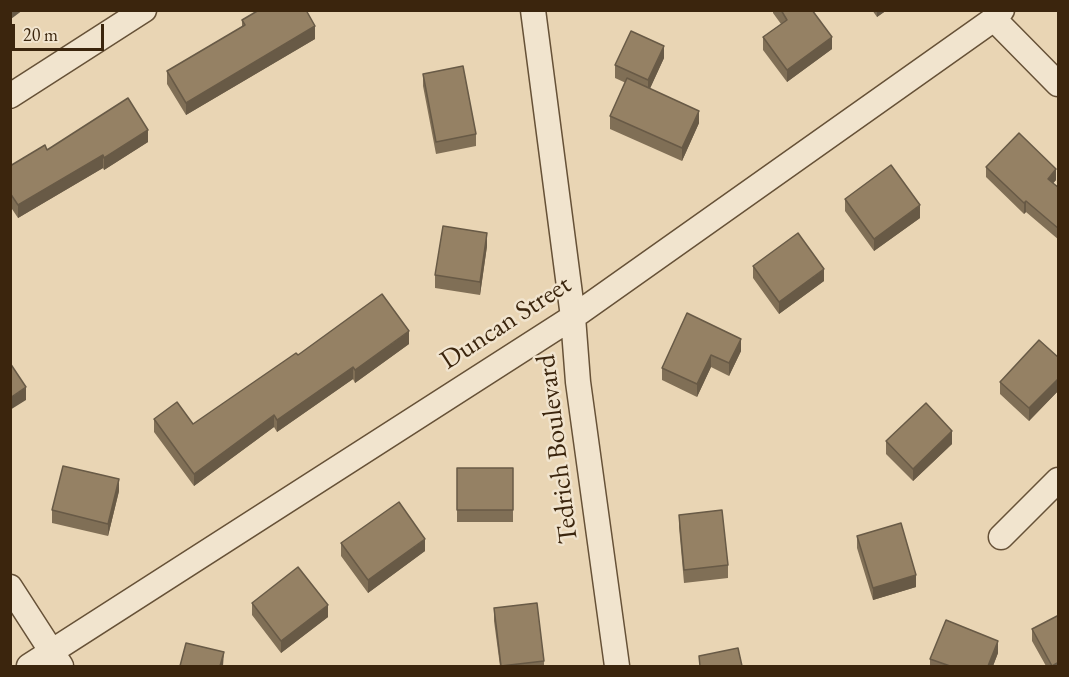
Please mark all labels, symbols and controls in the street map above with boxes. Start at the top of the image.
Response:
scale bar [15,12,106,50]
text: 20 m [23,23,58,46]
street label: Duncan Street [435,269,577,377]
street label: Tedrich Boulevard [530,353,586,545]

